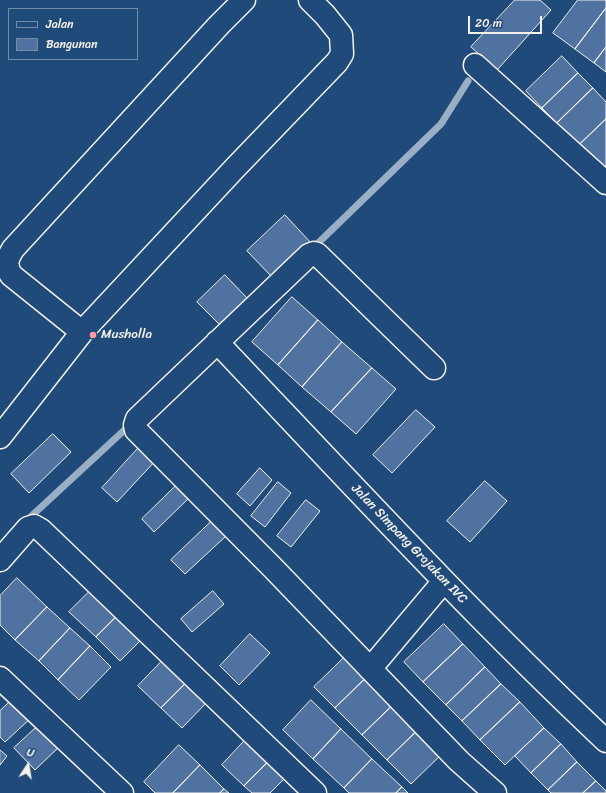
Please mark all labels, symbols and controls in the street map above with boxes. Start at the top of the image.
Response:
legend [8,8,138,60]
scale bar [470,8,544,34]
text: 20 m [475,12,502,34]
text: Jalan [46,13,74,35]
text: Bangunan [46,33,98,55]
place label: Musholla [101,327,152,343]
marker: Musholla [88,330,98,340]
street label: Jalan Simpang Grajakan IVC [348,481,470,607]
text: U [25,743,36,763]
north arrow [8,745,48,785]

